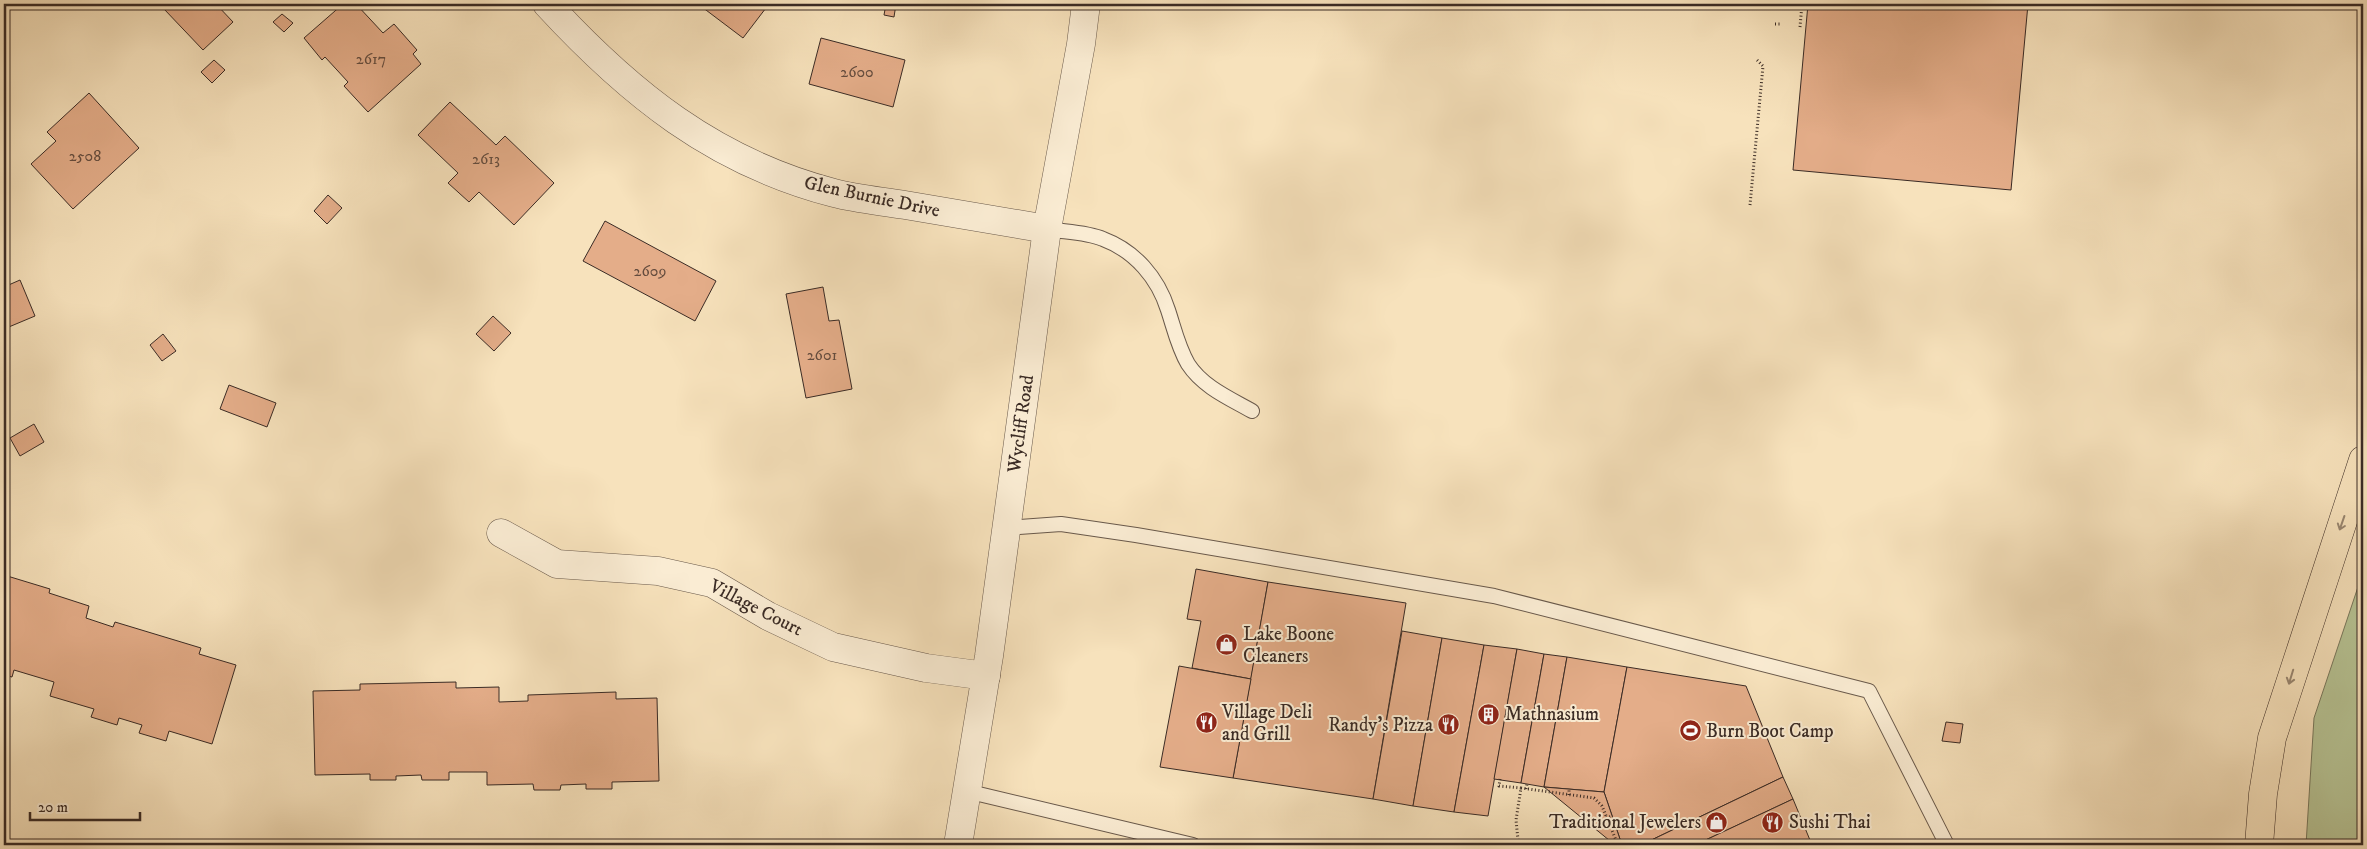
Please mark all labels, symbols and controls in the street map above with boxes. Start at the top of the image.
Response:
house number: 2617 [356,49,386,69]
house number: 2600 [840,62,874,82]
house number: 2508 [69,146,101,166]
house number: 2613 [472,149,500,169]
street label: Glen Burnie Drive [802,171,942,223]
house number: 2609 [634,261,666,281]
house number: 2601 [807,345,837,365]
street label: Wycliff Road [1003,373,1039,475]
one-way arrow [2337,514,2347,530]
street label: Village Court [705,574,807,641]
place label: Lake Boone Cleaners [1243,623,1334,668]
shop icon: Lake Boone Cleaners [1215,633,1239,657]
one-way arrow [2286,668,2295,684]
place label: Village Deli and Grill [1221,701,1312,746]
building icon: Mathnasium [1477,702,1501,726]
place label: Mathnasium [1505,703,1599,726]
restaurant icon: Village Deli and Grill [1194,711,1218,735]
restaurant icon: Randy's Pizza [1437,713,1461,737]
place label: Randy's Pizza [1328,714,1433,737]
sports icon: Burn Boot Camp [1678,719,1702,743]
place label: Burn Boot Camp [1706,720,1833,743]
scale bar [30,789,140,821]
text: 20 m [38,798,68,817]
shop icon: Traditional Jewelers [1705,810,1729,834]
restaurant icon: Sushi Thai [1761,810,1785,834]
place label: Traditional Jewelers [1549,811,1701,834]
place label: Sushi Thai [1789,811,1871,834]

